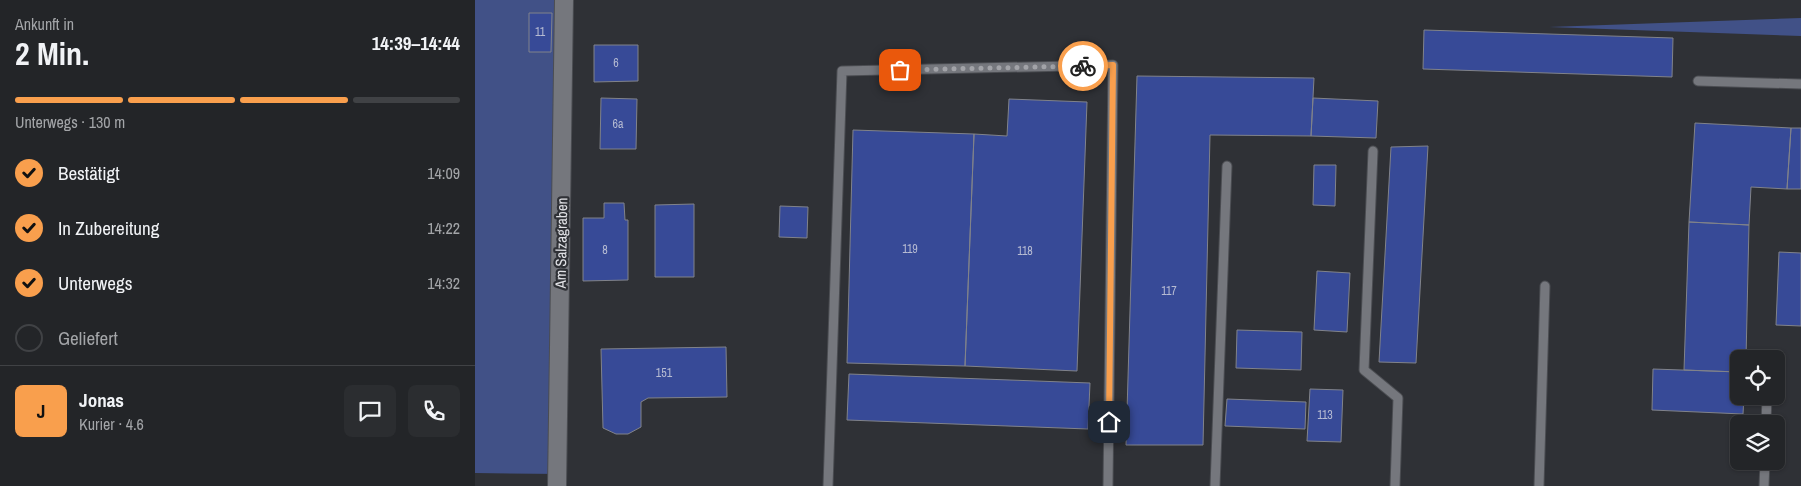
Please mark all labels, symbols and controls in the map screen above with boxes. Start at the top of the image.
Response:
text: Ankunft in [15,13,74,35]
house number: 11 [535,24,546,40]
text: 14:39–14:44 [372,30,460,56]
text: 2 Min. [15,32,89,75]
courier [1058,41,1108,91]
pin [879,49,921,91]
icon: bike [1069,52,1097,80]
house number: 6 [613,55,619,71]
icon: bag [886,56,914,84]
text: Unterwegs · 130 m [15,111,125,133]
house number: 6a [613,116,624,132]
icon: check [15,159,43,187]
text: Bestätigt [58,160,120,186]
text: 14:09 [427,162,460,184]
street label: Am Salzagraben [550,197,572,290]
icon: check [15,214,43,242]
text: In Zubereitung [58,215,159,241]
text: 14:22 [427,217,460,239]
house number: 119 [902,241,918,257]
house number: 8 [602,242,608,258]
house number: 118 [1017,243,1033,259]
icon: check [15,269,43,297]
text: Unterwegs [58,270,132,296]
text: 14:32 [427,272,460,294]
house number: 117 [1161,283,1177,299]
text: Geliefert [58,325,118,351]
map controls [1730,350,1785,470]
button: locate [1730,350,1785,405]
house number: 151 [656,365,673,381]
button: chat [344,385,396,437]
button: phone [408,385,460,437]
text: Jonas [79,387,124,413]
text: J [37,398,45,424]
pin [1088,401,1130,443]
house number: 113 [1317,407,1333,423]
icon: home [1095,408,1123,436]
text: Kurier · 4.6 [79,413,144,435]
button: layers [1730,415,1785,470]

